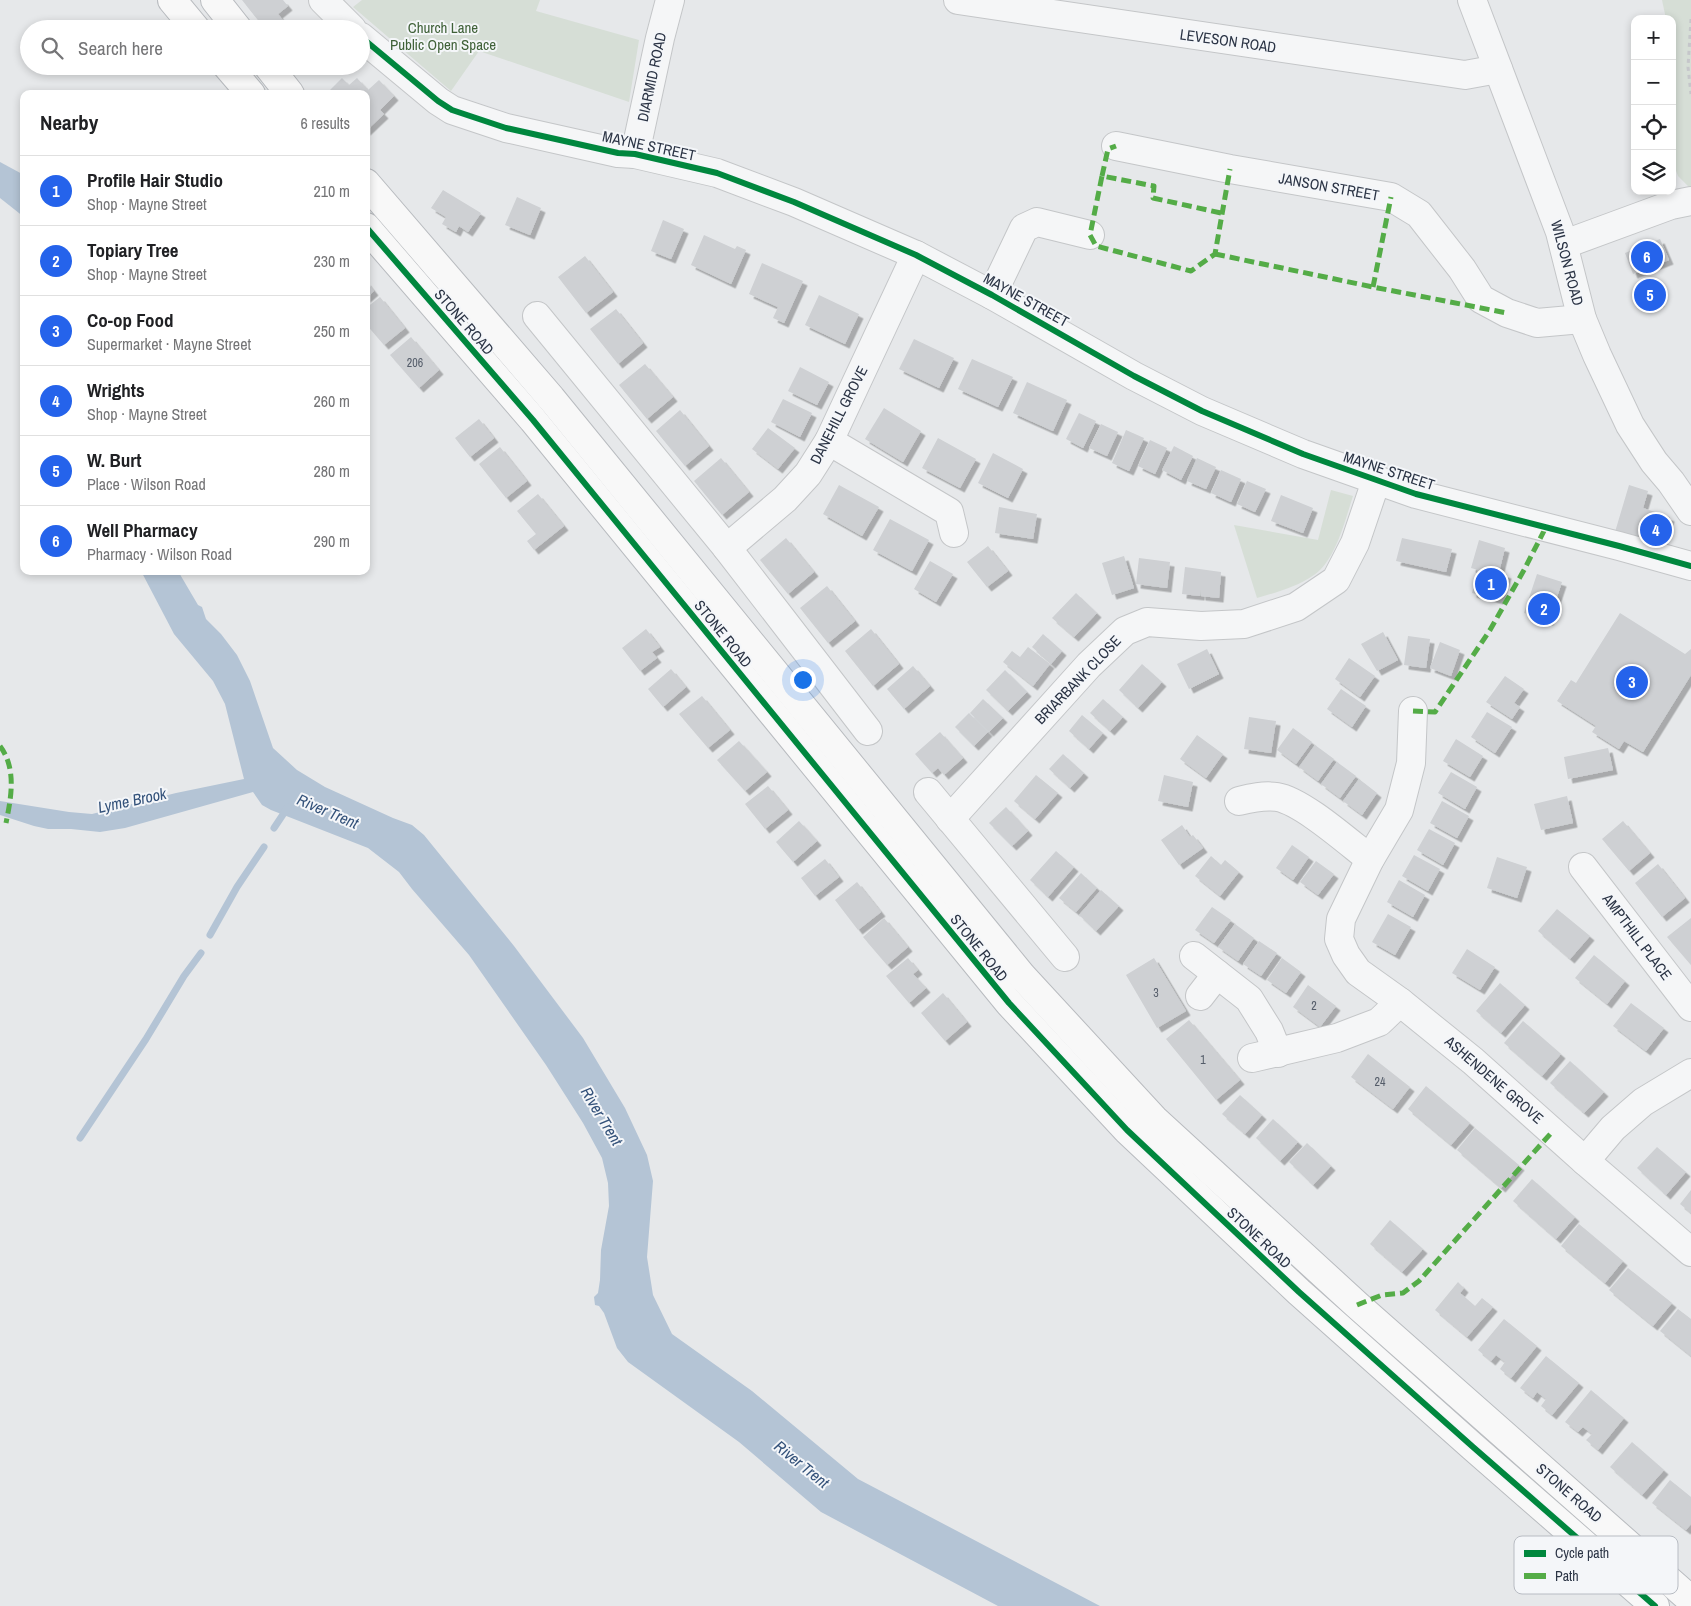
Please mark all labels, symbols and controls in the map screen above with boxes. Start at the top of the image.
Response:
map controls [1631,15,1676,195]
button: + [1631,15,1676,60]
park label: Church Lane Public Open Space [390,17,496,55]
search box [20,20,370,75]
street label: LEVESON ROAD [1179,23,1278,58]
street label: DIARMID ROAD [632,30,671,124]
icon: search [38,34,66,62]
text: Search here [78,35,163,61]
button: − [1631,60,1676,105]
button: locate [1631,105,1676,150]
text: Nearby [40,108,98,137]
text: 6 results [300,112,350,134]
street label: MAYNE STREET [601,125,698,166]
button: layers [1631,150,1676,195]
text: Profile Hair Studio [87,167,223,193]
street label: JANSON STREET [1277,167,1382,206]
text: 1 [52,180,60,202]
text: 210 m [314,180,350,202]
text: Shop · Mayne Street [87,193,207,215]
street label: WILSON ROAD [1546,218,1589,308]
text: Topiary Tree [87,237,179,263]
pin: 6 [1631,238,1663,276]
text: 2 [52,250,60,272]
text: 230 m [314,250,350,272]
text: Shop · Mayne Street [87,263,207,285]
street label: MAYNE STREET [980,267,1073,332]
pin: 5 [1634,276,1666,314]
street label: STONE ROAD [430,284,499,359]
text: Co-op Food [87,307,174,333]
text: 3 [52,320,60,342]
text: 250 m [314,320,350,342]
text: Supermarket · Mayne Street [87,333,251,355]
house number: 206 [407,355,423,371]
street label: DANEHILL GROVE [805,362,872,467]
text: Wrights [87,377,145,403]
text: 4 [52,390,60,412]
text: 260 m [314,390,350,412]
text: Shop · Mayne Street [87,403,207,425]
street label: MAYNE STREET [1341,446,1438,495]
text: W. Burt [87,447,142,473]
text: 5 [52,460,60,482]
text: 280 m [314,460,350,482]
text: Place · Wilson Road [87,473,206,495]
pin: 4 [1640,511,1672,549]
text: Well Pharmacy [87,517,198,543]
text: 6 [52,530,60,552]
text: 290 m [314,530,350,552]
text: Pharmacy · Wilson Road [87,543,232,565]
pin: 1 [1475,565,1507,603]
pin: 2 [1528,590,1560,628]
street label: STONE ROAD [690,596,757,672]
street label: BRIARBANK CLOSE [1030,631,1126,729]
pin: 3 [1616,663,1648,701]
your location [790,667,816,693]
water label: Lyme Brook [96,782,169,818]
water label: River Trent [294,788,362,834]
street label: AMPTHILL PLACE [1597,888,1677,984]
street label: STONE ROAD [946,910,1013,986]
house number: 3 [1153,985,1159,1001]
house number: 2 [1311,998,1317,1014]
street label: ASHENDENE GROVE [1440,1030,1548,1128]
house number: 1 [1200,1052,1206,1068]
house number: 24 [1375,1074,1386,1090]
water label: River Trent [576,1083,628,1150]
street label: STONE ROAD [1223,1202,1296,1273]
water label: River Trent [770,1435,834,1493]
street label: STONE ROAD [1532,1458,1607,1527]
legend [1514,1536,1678,1594]
text: Cycle path [1555,1544,1609,1562]
text: Path [1555,1567,1579,1585]

